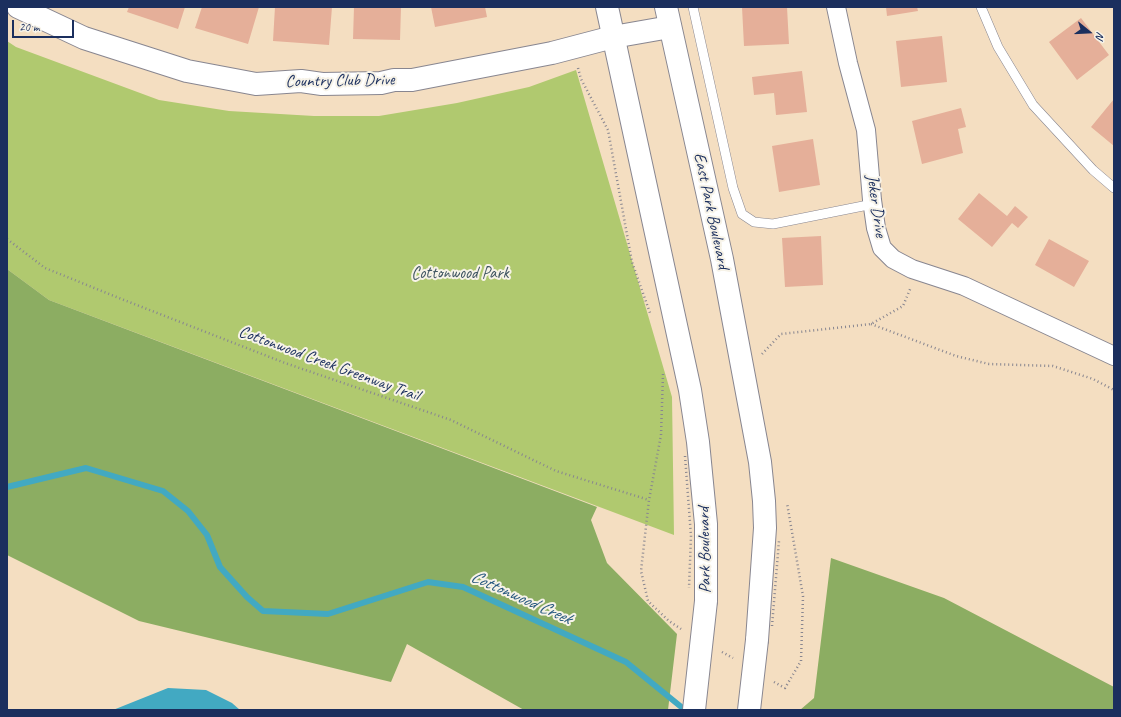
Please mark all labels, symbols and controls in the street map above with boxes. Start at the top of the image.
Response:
scale bar [14,12,76,38]
north arrow [1069,12,1109,52]
text: 20 m [19,19,39,35]
text: N [1093,30,1108,41]
street label: Country Club Drive [285,70,395,92]
street label: East Park Boulevard [689,151,733,271]
street label: Jeker Drive [862,173,890,239]
park label: Cottonwood Park [411,264,509,284]
street label: Cottonwood Creek Greenway Trail [236,322,422,406]
street label: Park Boulevard [694,507,716,593]
water label: Cottonwood Creek [467,566,575,630]

